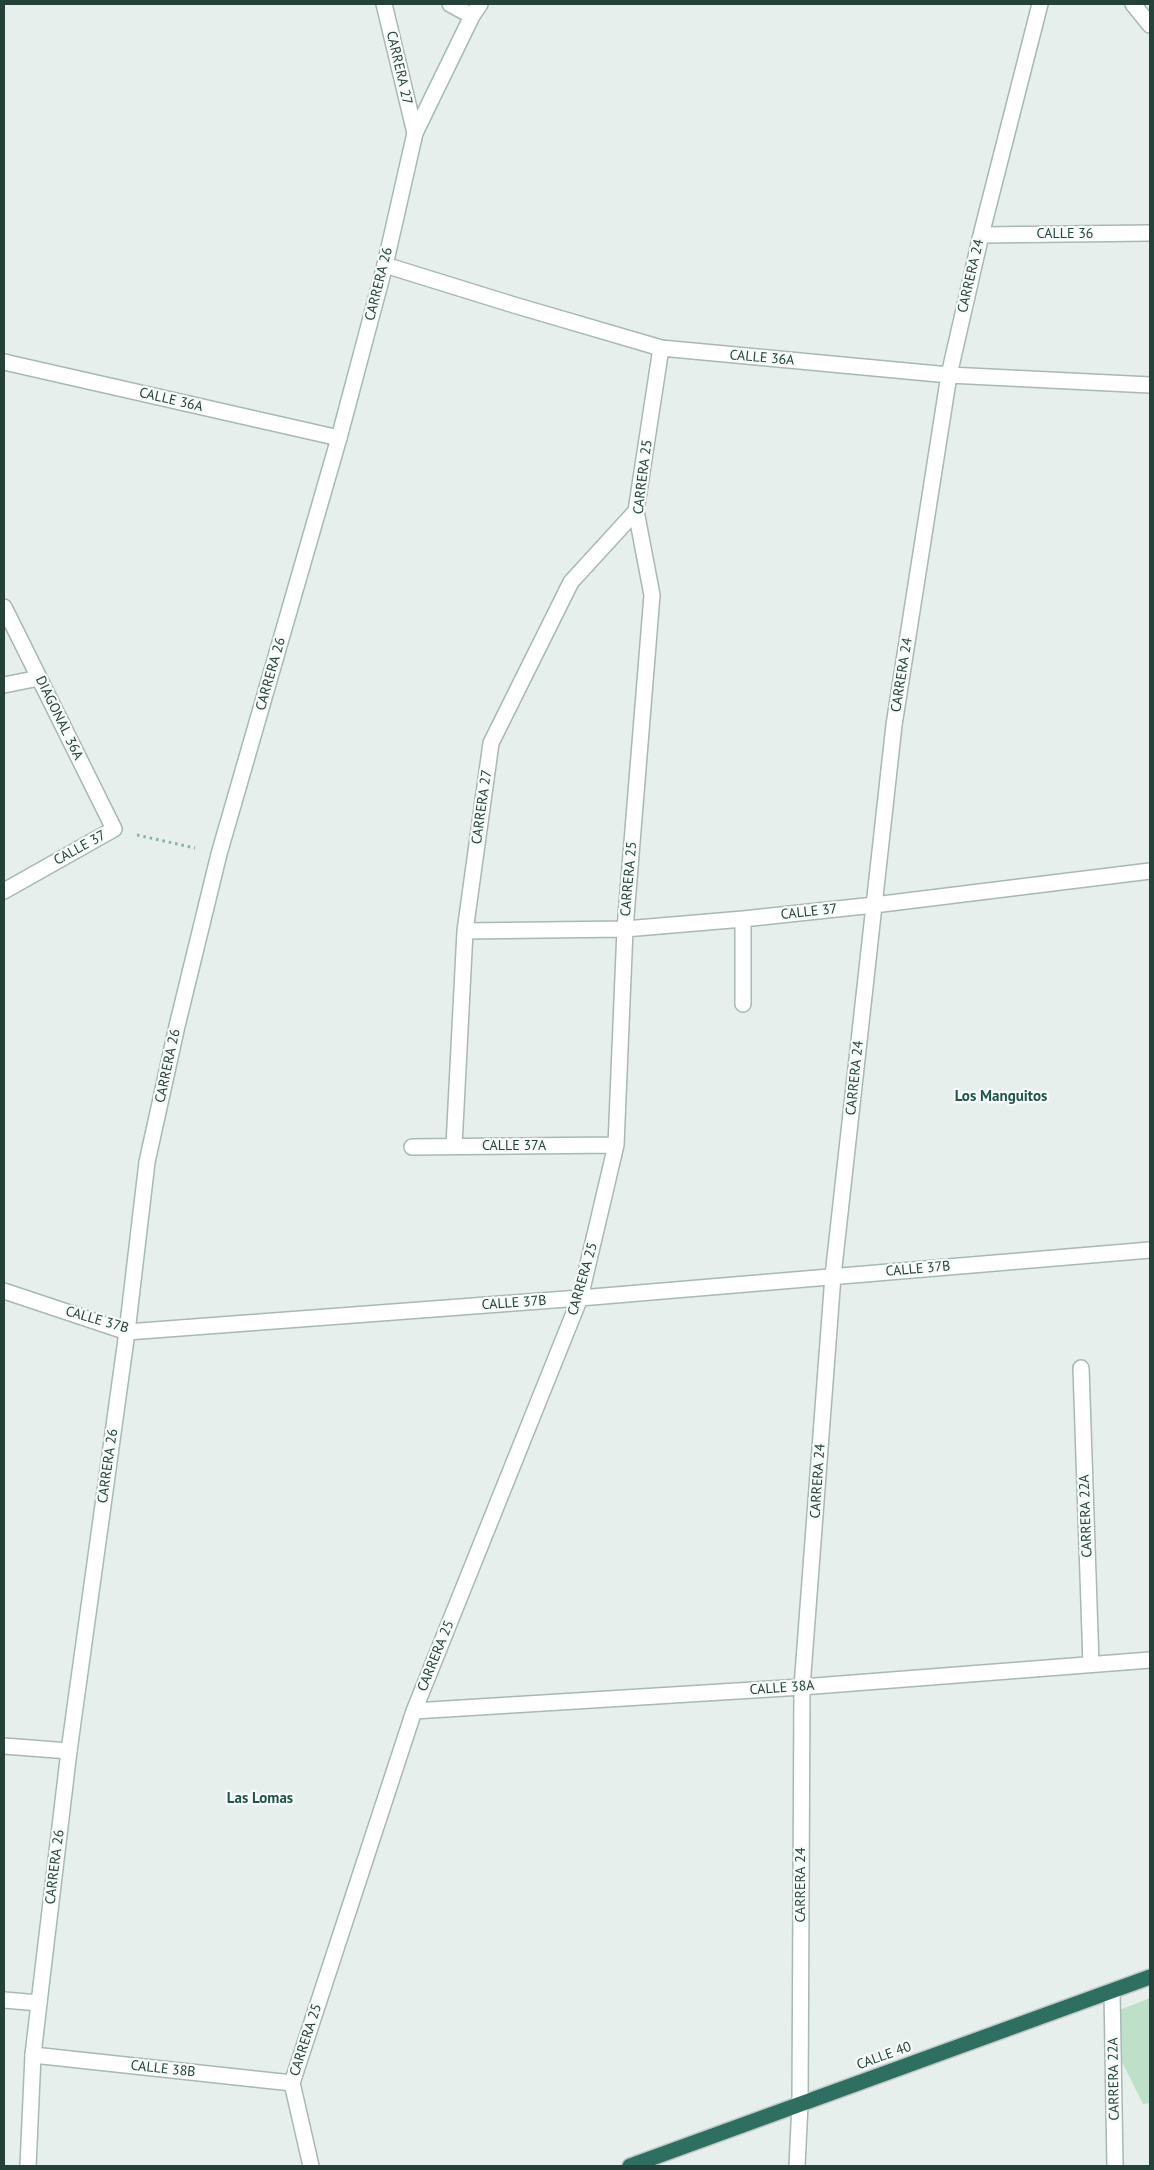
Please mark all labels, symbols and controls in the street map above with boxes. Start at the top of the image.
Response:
street label: CARRERA 27 [382,30,416,106]
street label: CALLE 36 [1037,226,1093,242]
street label: CARRERA 24 [954,238,988,314]
street label: CARRERA 26 [362,246,396,322]
street label: CALLE 36A [729,347,795,369]
street label: CALLE 36A [137,385,205,415]
street label: CARRERA 25 [630,439,656,515]
street label: CARRERA 26 [253,636,289,712]
street label: CARRERA 24 [888,637,916,713]
street label: DIAGONAL 36A [31,673,87,763]
street label: CARRERA 27 [468,769,496,845]
street label: CALLE 37 [51,827,109,869]
street label: CARRERA 25 [617,841,641,917]
street label: CALLE 37 [780,901,838,923]
street label: CARRERA 26 [152,1028,184,1104]
street label: CARRERA 24 [843,1040,867,1116]
district label: Los Manguitos [955,1088,1047,1106]
street label: CALLE 37A [482,1138,546,1154]
street label: CARRERA 25 [565,1241,601,1317]
street label: CALLE 37B [885,1258,951,1280]
street label: CALLE 37B [481,1292,547,1314]
street label: CALLE 37B [63,1303,131,1337]
street label: CARRERA 26 [94,1428,122,1504]
street label: CARRERA 24 [807,1443,829,1519]
street label: CARRERA 22A [1076,1474,1096,1558]
street label: CARRERA 25 [414,1618,458,1694]
street label: CALLE 38A [749,1677,815,1699]
district label: Las Lomas [227,1790,293,1808]
street label: CARRERA 26 [42,1829,68,1905]
street label: CARRERA 24 [793,1847,809,1923]
street label: CARRERA 25 [286,2002,326,2078]
street label: CARRERA 22A [1105,2037,1123,2121]
street label: CALLE 40 [854,2038,914,2074]
street label: CALLE 38B [130,2057,196,2081]

